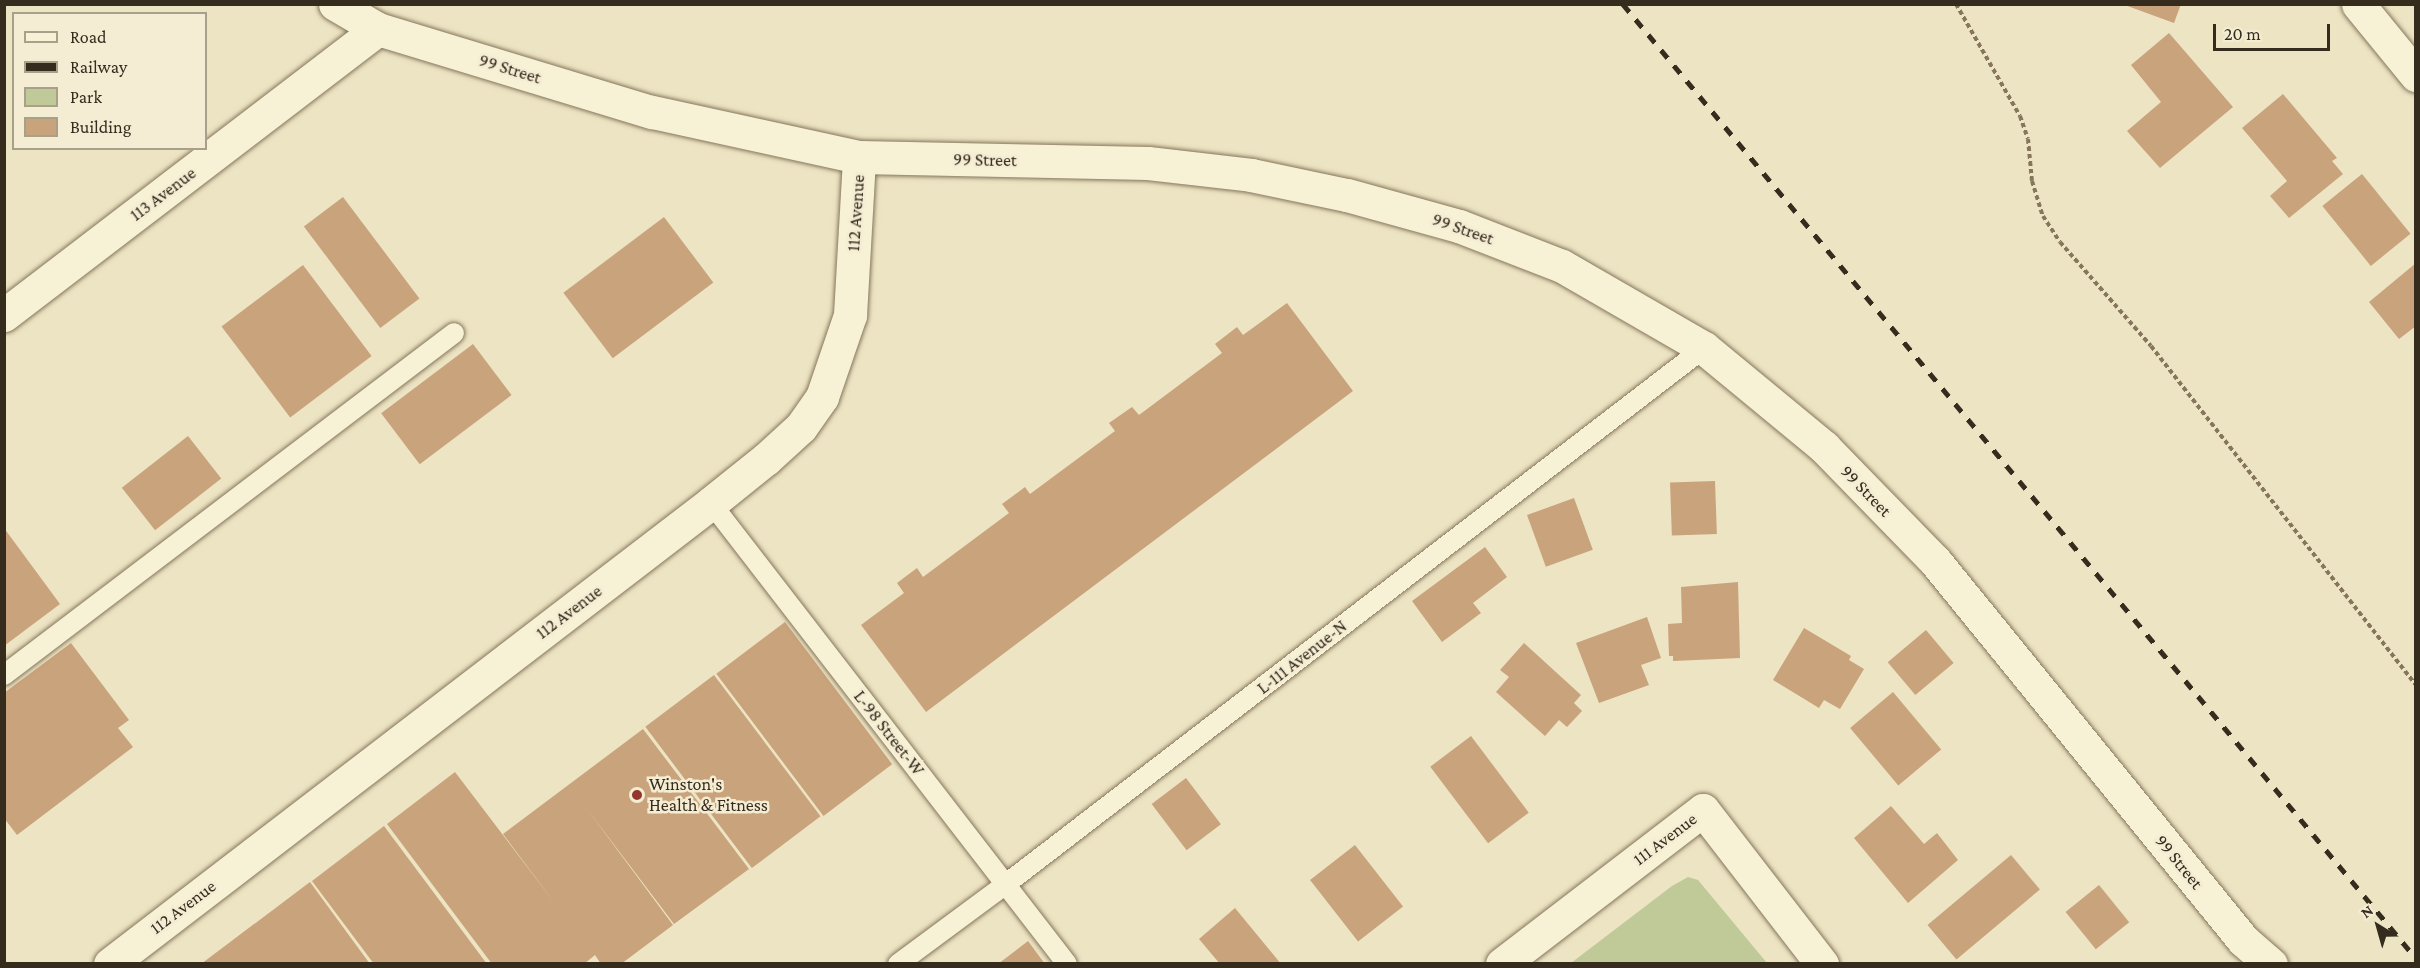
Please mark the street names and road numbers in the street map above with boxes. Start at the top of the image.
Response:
street label: 99 Street [476,49,544,89]
street label: 99 Street [953,149,1017,171]
street label: 113 Avenue [126,162,200,226]
street label: 112 Avenue [843,174,869,252]
street label: 99 Street [1429,208,1497,250]
street label: 99 Street [1836,461,1896,521]
street label: 112 Avenue [532,580,606,644]
street label: L-111 Avenue-N [1253,615,1351,699]
street label: L-98 Street-W [849,686,929,780]
street label: 111 Avenue [1629,808,1701,870]
street label: 99 Street [2151,830,2207,894]
street label: 112 Avenue [146,875,220,939]

